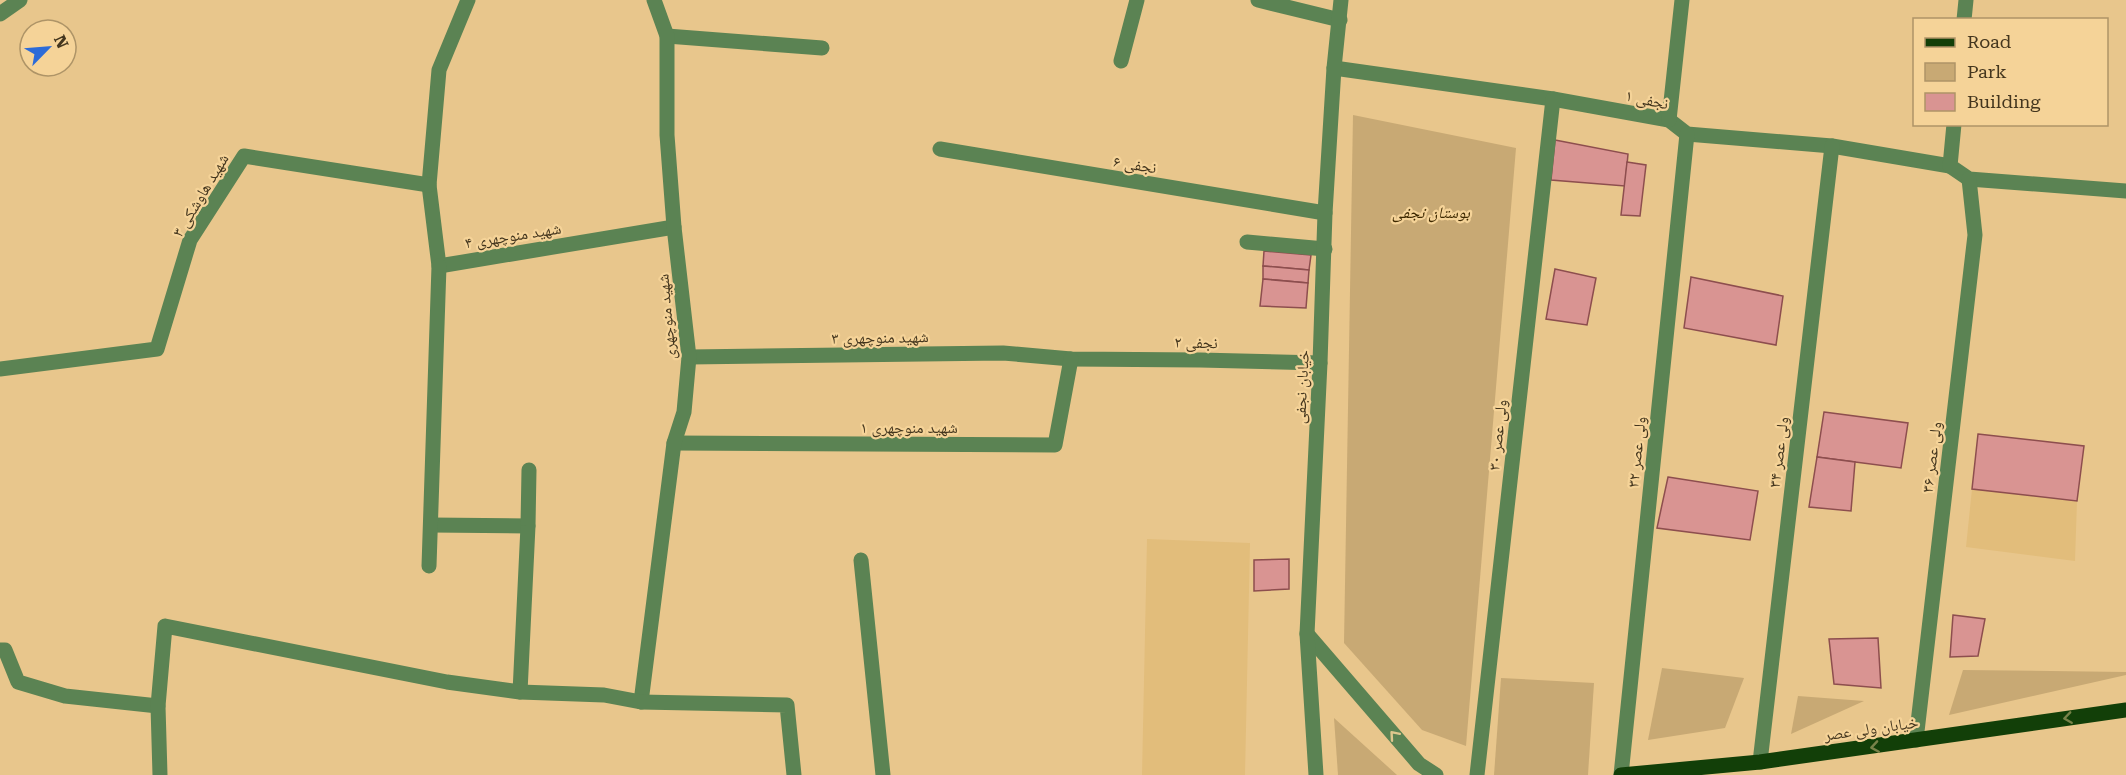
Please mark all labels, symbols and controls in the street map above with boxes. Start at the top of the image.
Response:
north arrow [18,18,78,78]
legend [1913,18,2108,126]
text: Road [1967,31,2012,52]
text: N [50,32,72,51]
text: Park [1967,61,2007,82]
street label: نجفی ۱ [1623,86,1670,114]
text: Building [1967,91,2041,112]
street label: شهید هاوشکی ۳ [168,150,234,241]
street label: نجفی ۶ [1112,152,1158,178]
park label: بوستان نجفی [1392,203,1471,223]
street label: شهید منوچهری ۴ [464,218,563,253]
street label: شهید منوچهری [653,273,681,361]
street label: شهید منوچهری ۳ [831,327,929,349]
street label: نجفی ۲ [1174,333,1218,353]
street label: خیابان نجفی [1290,350,1314,425]
street label: ولی عصر ۳۰ [1484,399,1512,472]
street label: ولی عصر ۳۴ [1765,415,1793,489]
street label: ولی عصر ۳۲ [1623,416,1651,489]
street label: شهید منوچهری ۱ [860,418,958,438]
street label: ولی عصر ۳۶ [1918,420,1946,494]
street label: خیابان ولی عصر [1822,712,1919,746]
one-way arrow [2063,712,2073,724]
one-way arrow [1390,731,1401,741]
one-way arrow [1871,740,1880,752]

